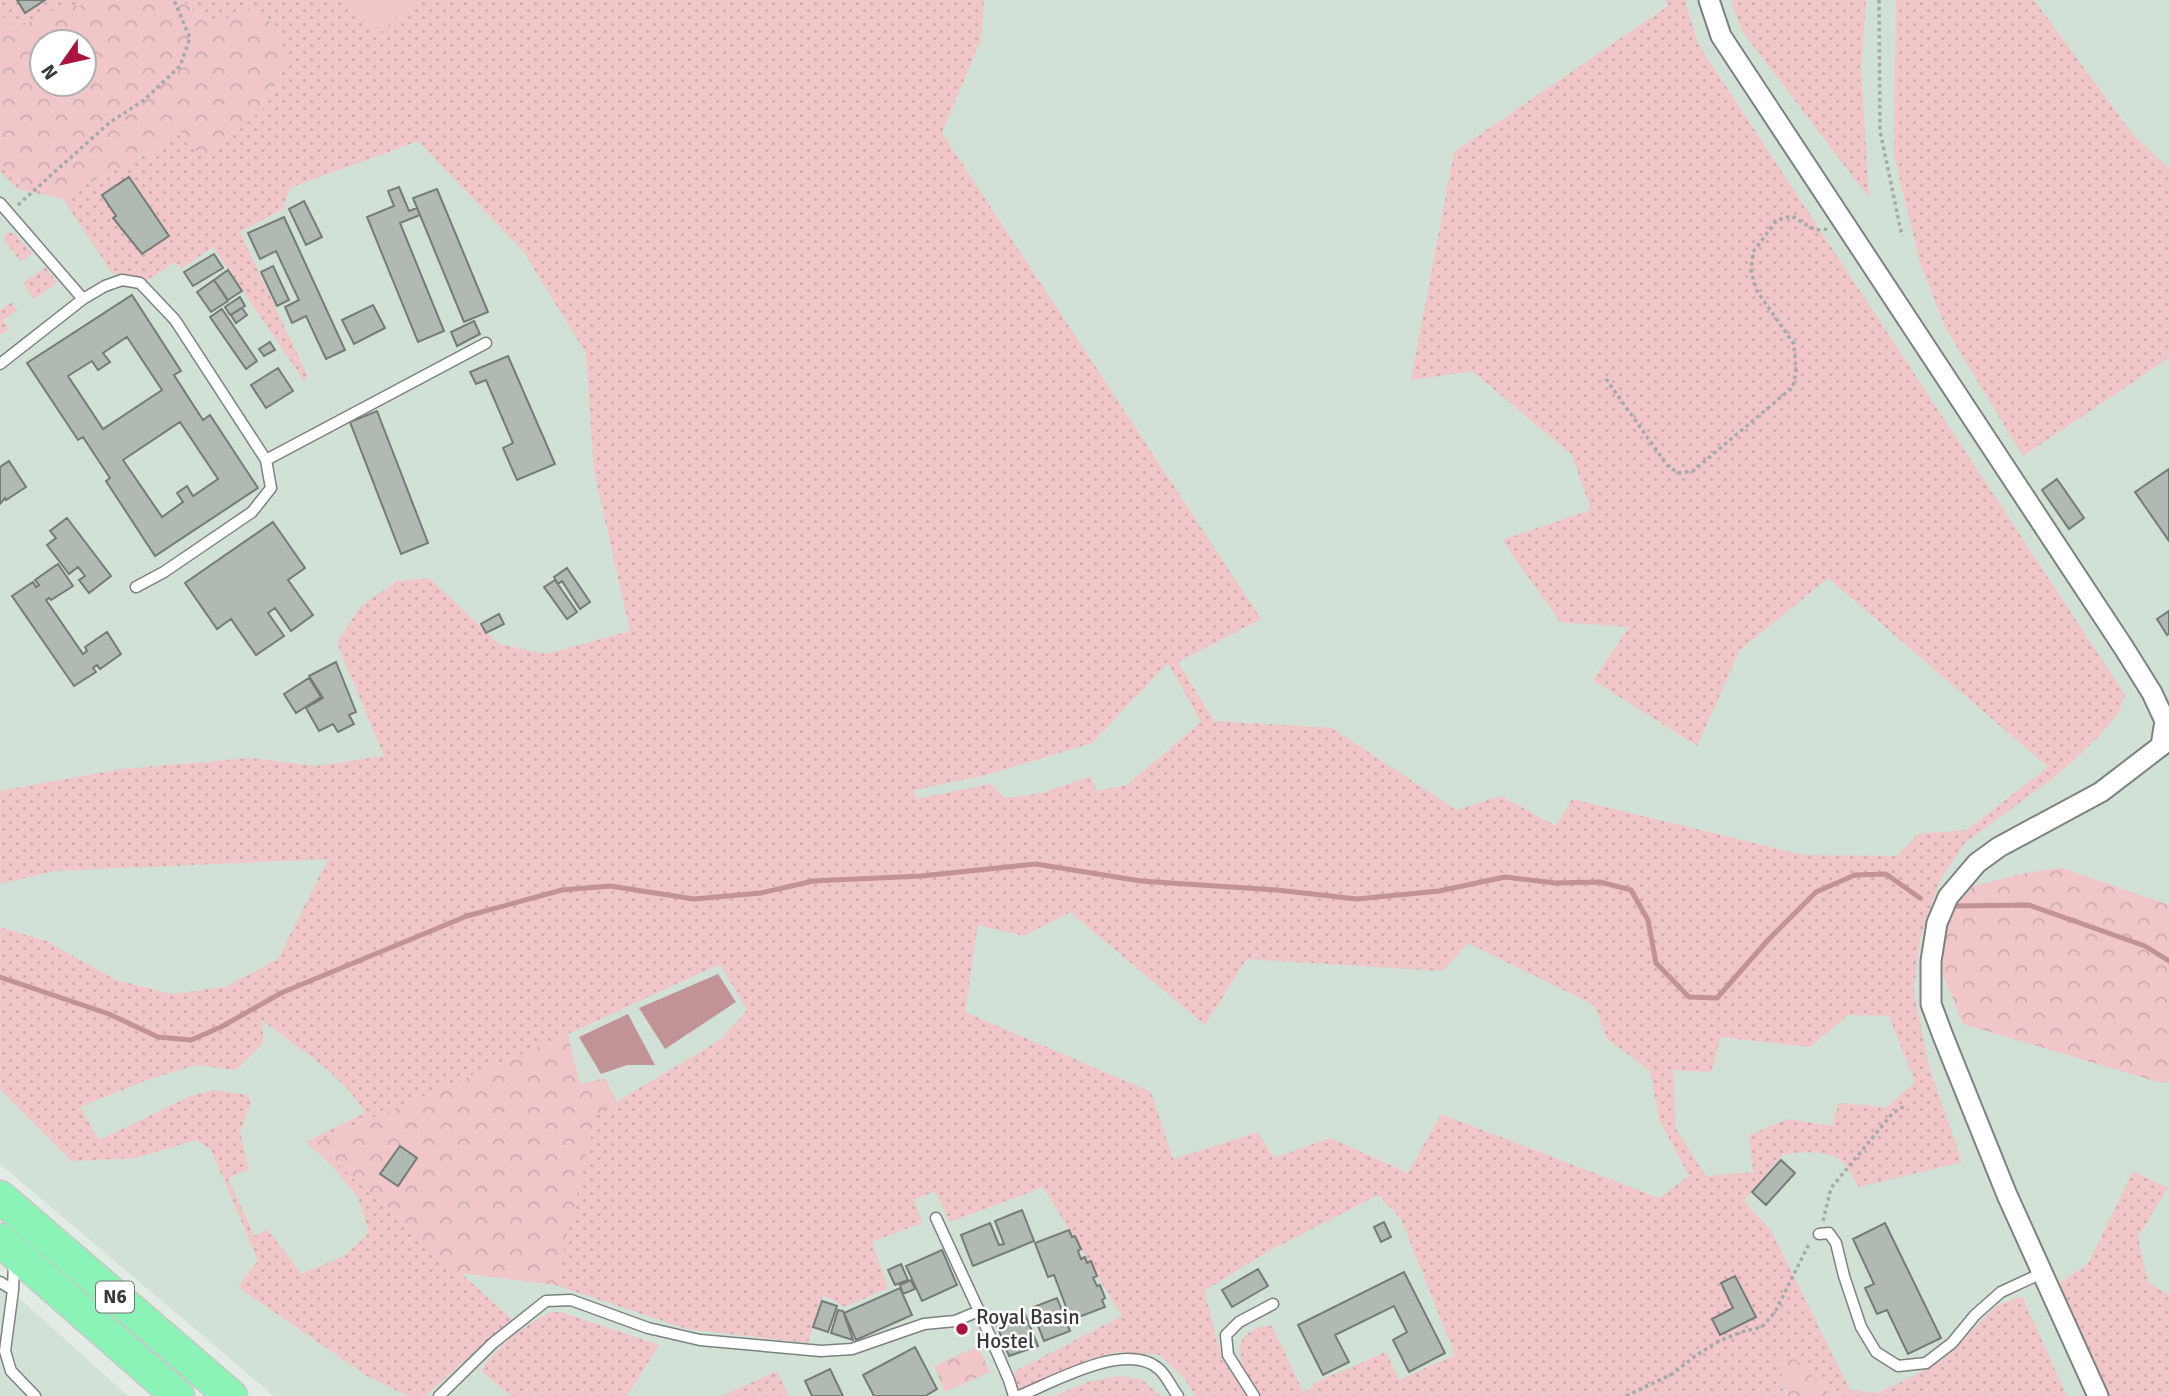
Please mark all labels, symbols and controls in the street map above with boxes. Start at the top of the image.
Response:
north arrow [28,28,98,98]
text: N [36,60,63,84]
road number: N6 [96,1282,134,1312]
place label: Royal Basin Hostel [976,1304,1080,1354]
marker: Royal Basin Hostel [954,1321,970,1337]

